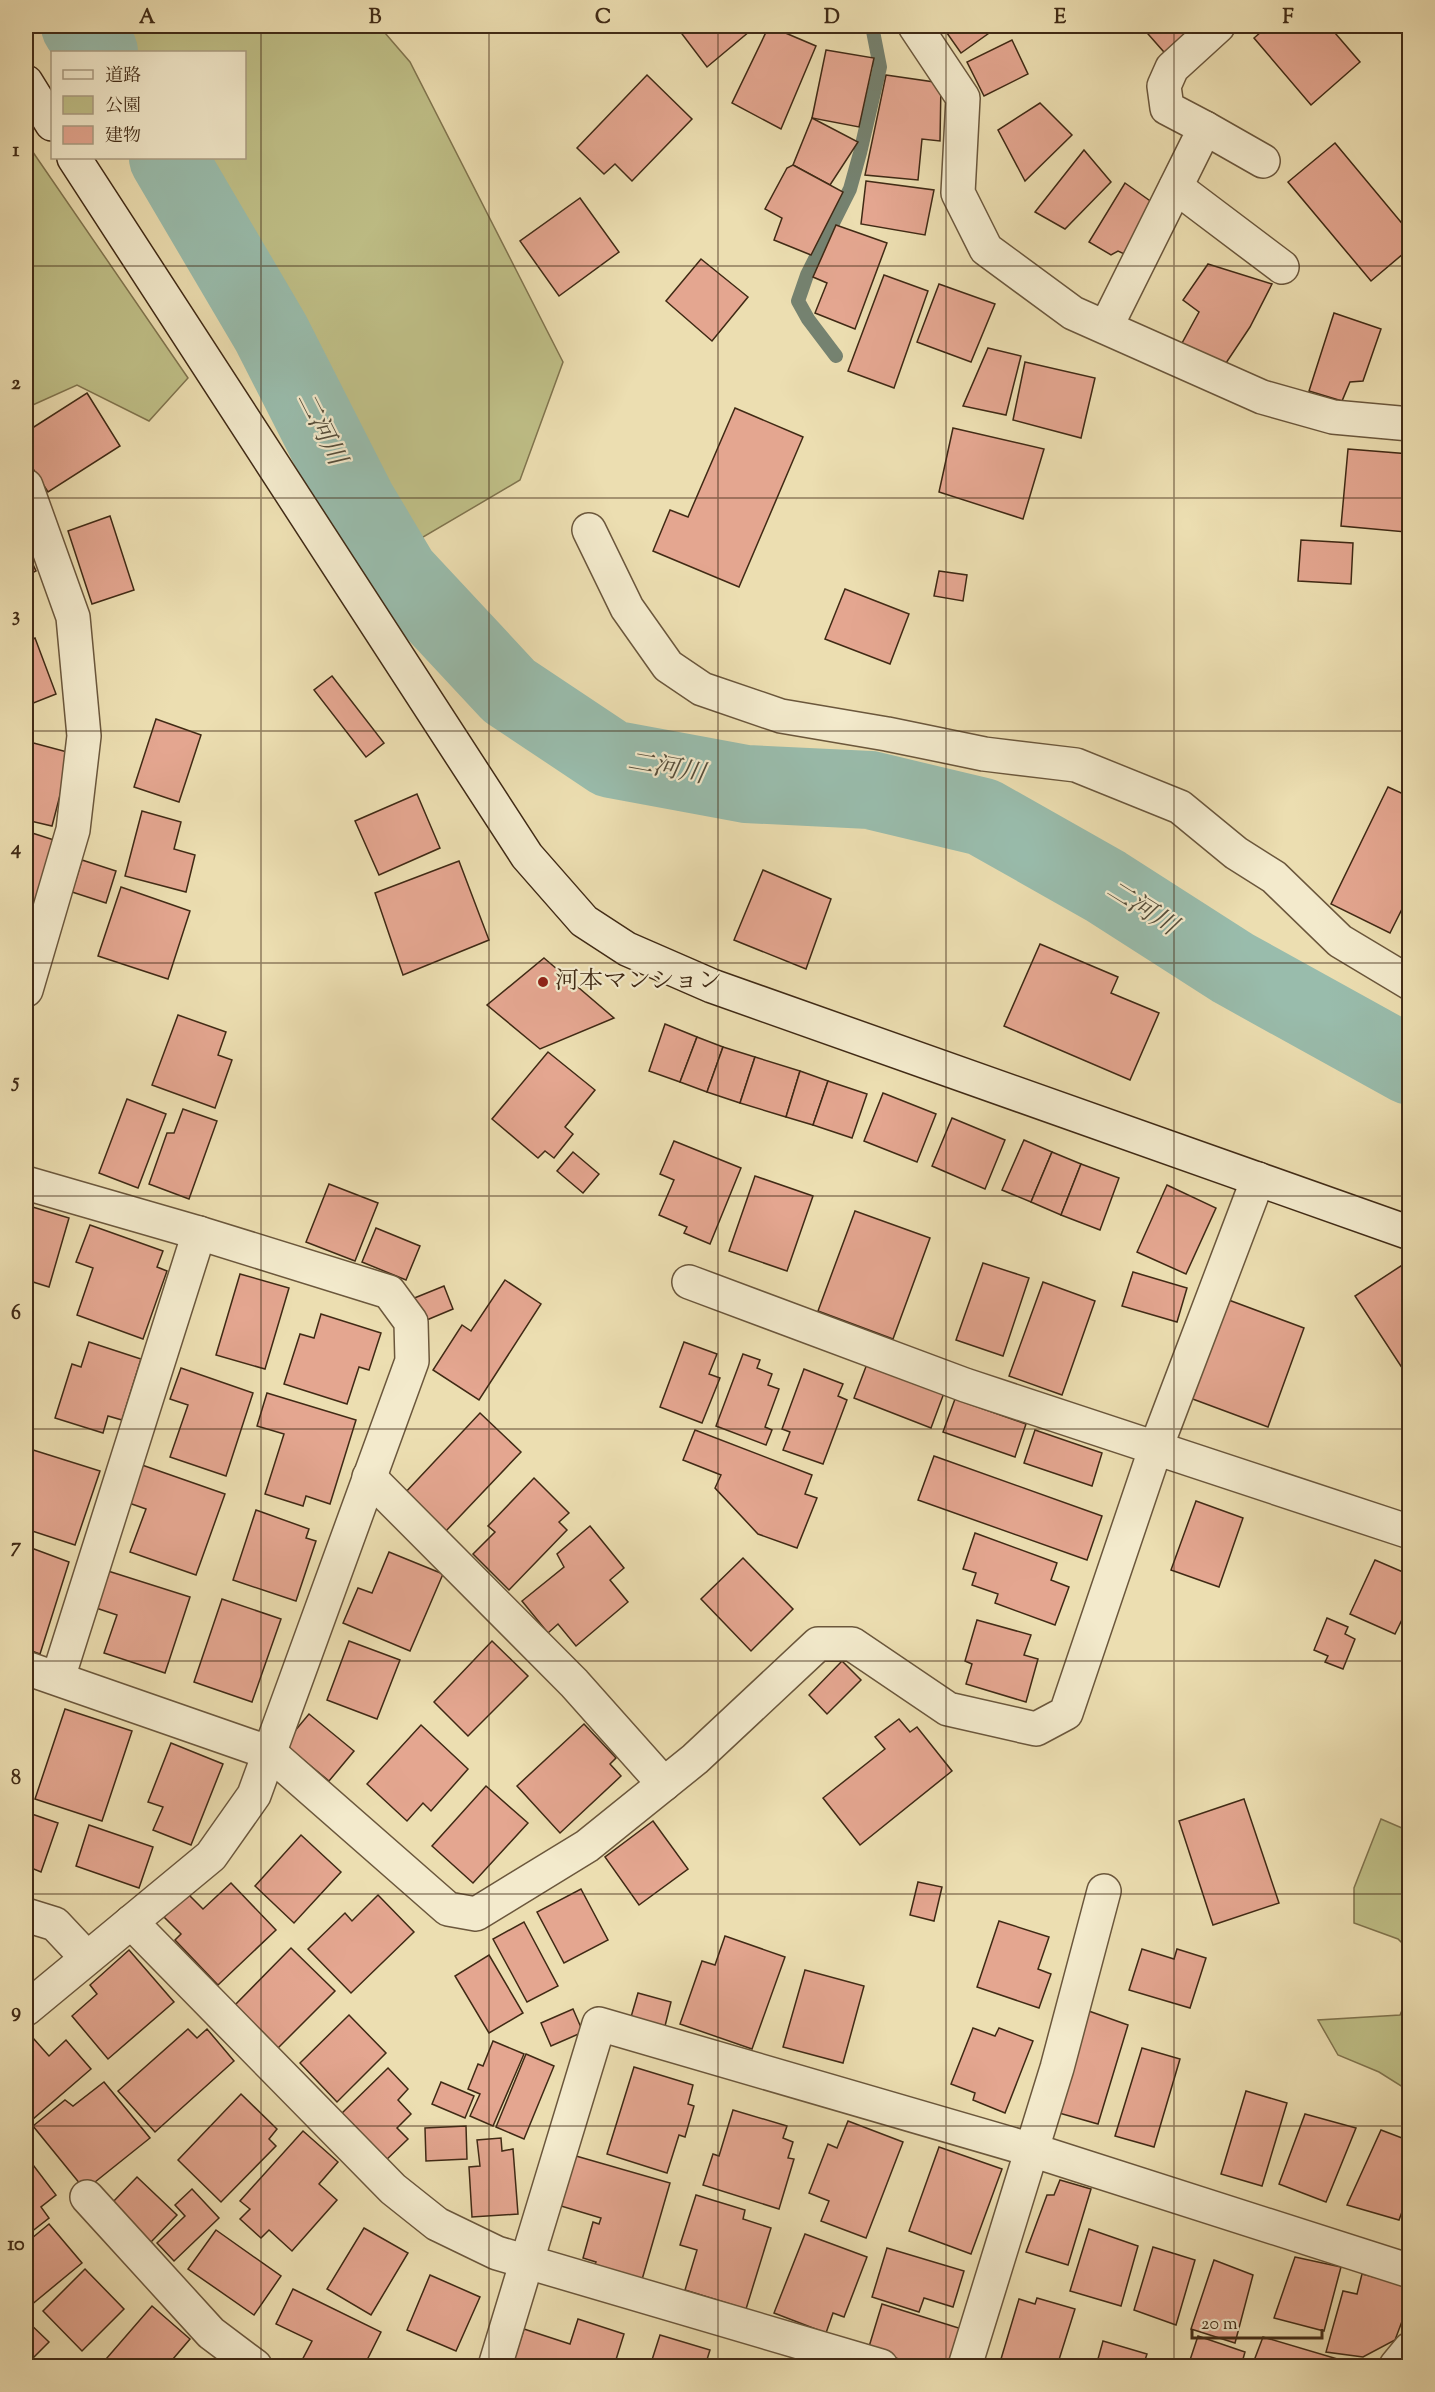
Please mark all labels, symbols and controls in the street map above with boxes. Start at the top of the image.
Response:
text: A [139,4,156,33]
text: B [369,4,382,33]
text: C [595,4,611,33]
text: D [824,4,840,33]
text: E [1054,4,1067,33]
text: F [1282,4,1294,33]
legend [51,51,246,159]
text: 道路 [105,64,141,90]
text: 公園 [105,94,141,120]
text: 建物 [105,124,141,150]
text: 1 [13,137,20,166]
text: 2 [11,370,21,399]
water label: 二河川 [286,386,356,475]
text: 3 [12,602,20,631]
water label: 二河川 [624,744,711,795]
text: 4 [10,835,21,864]
water label: 二河川 [1098,873,1186,947]
place label: 河本マンション [555,965,722,999]
marker: 河本マンション [536,975,550,989]
text: 5 [11,1068,20,1097]
text: 6 [11,1300,21,1329]
text: 7 [11,1533,22,1562]
text: 8 [11,1765,21,1794]
text: 9 [11,1998,21,2027]
text: 10 [7,2231,25,2260]
scale bar [1192,2302,1322,2340]
text: 20 m [1201,2312,1238,2338]

